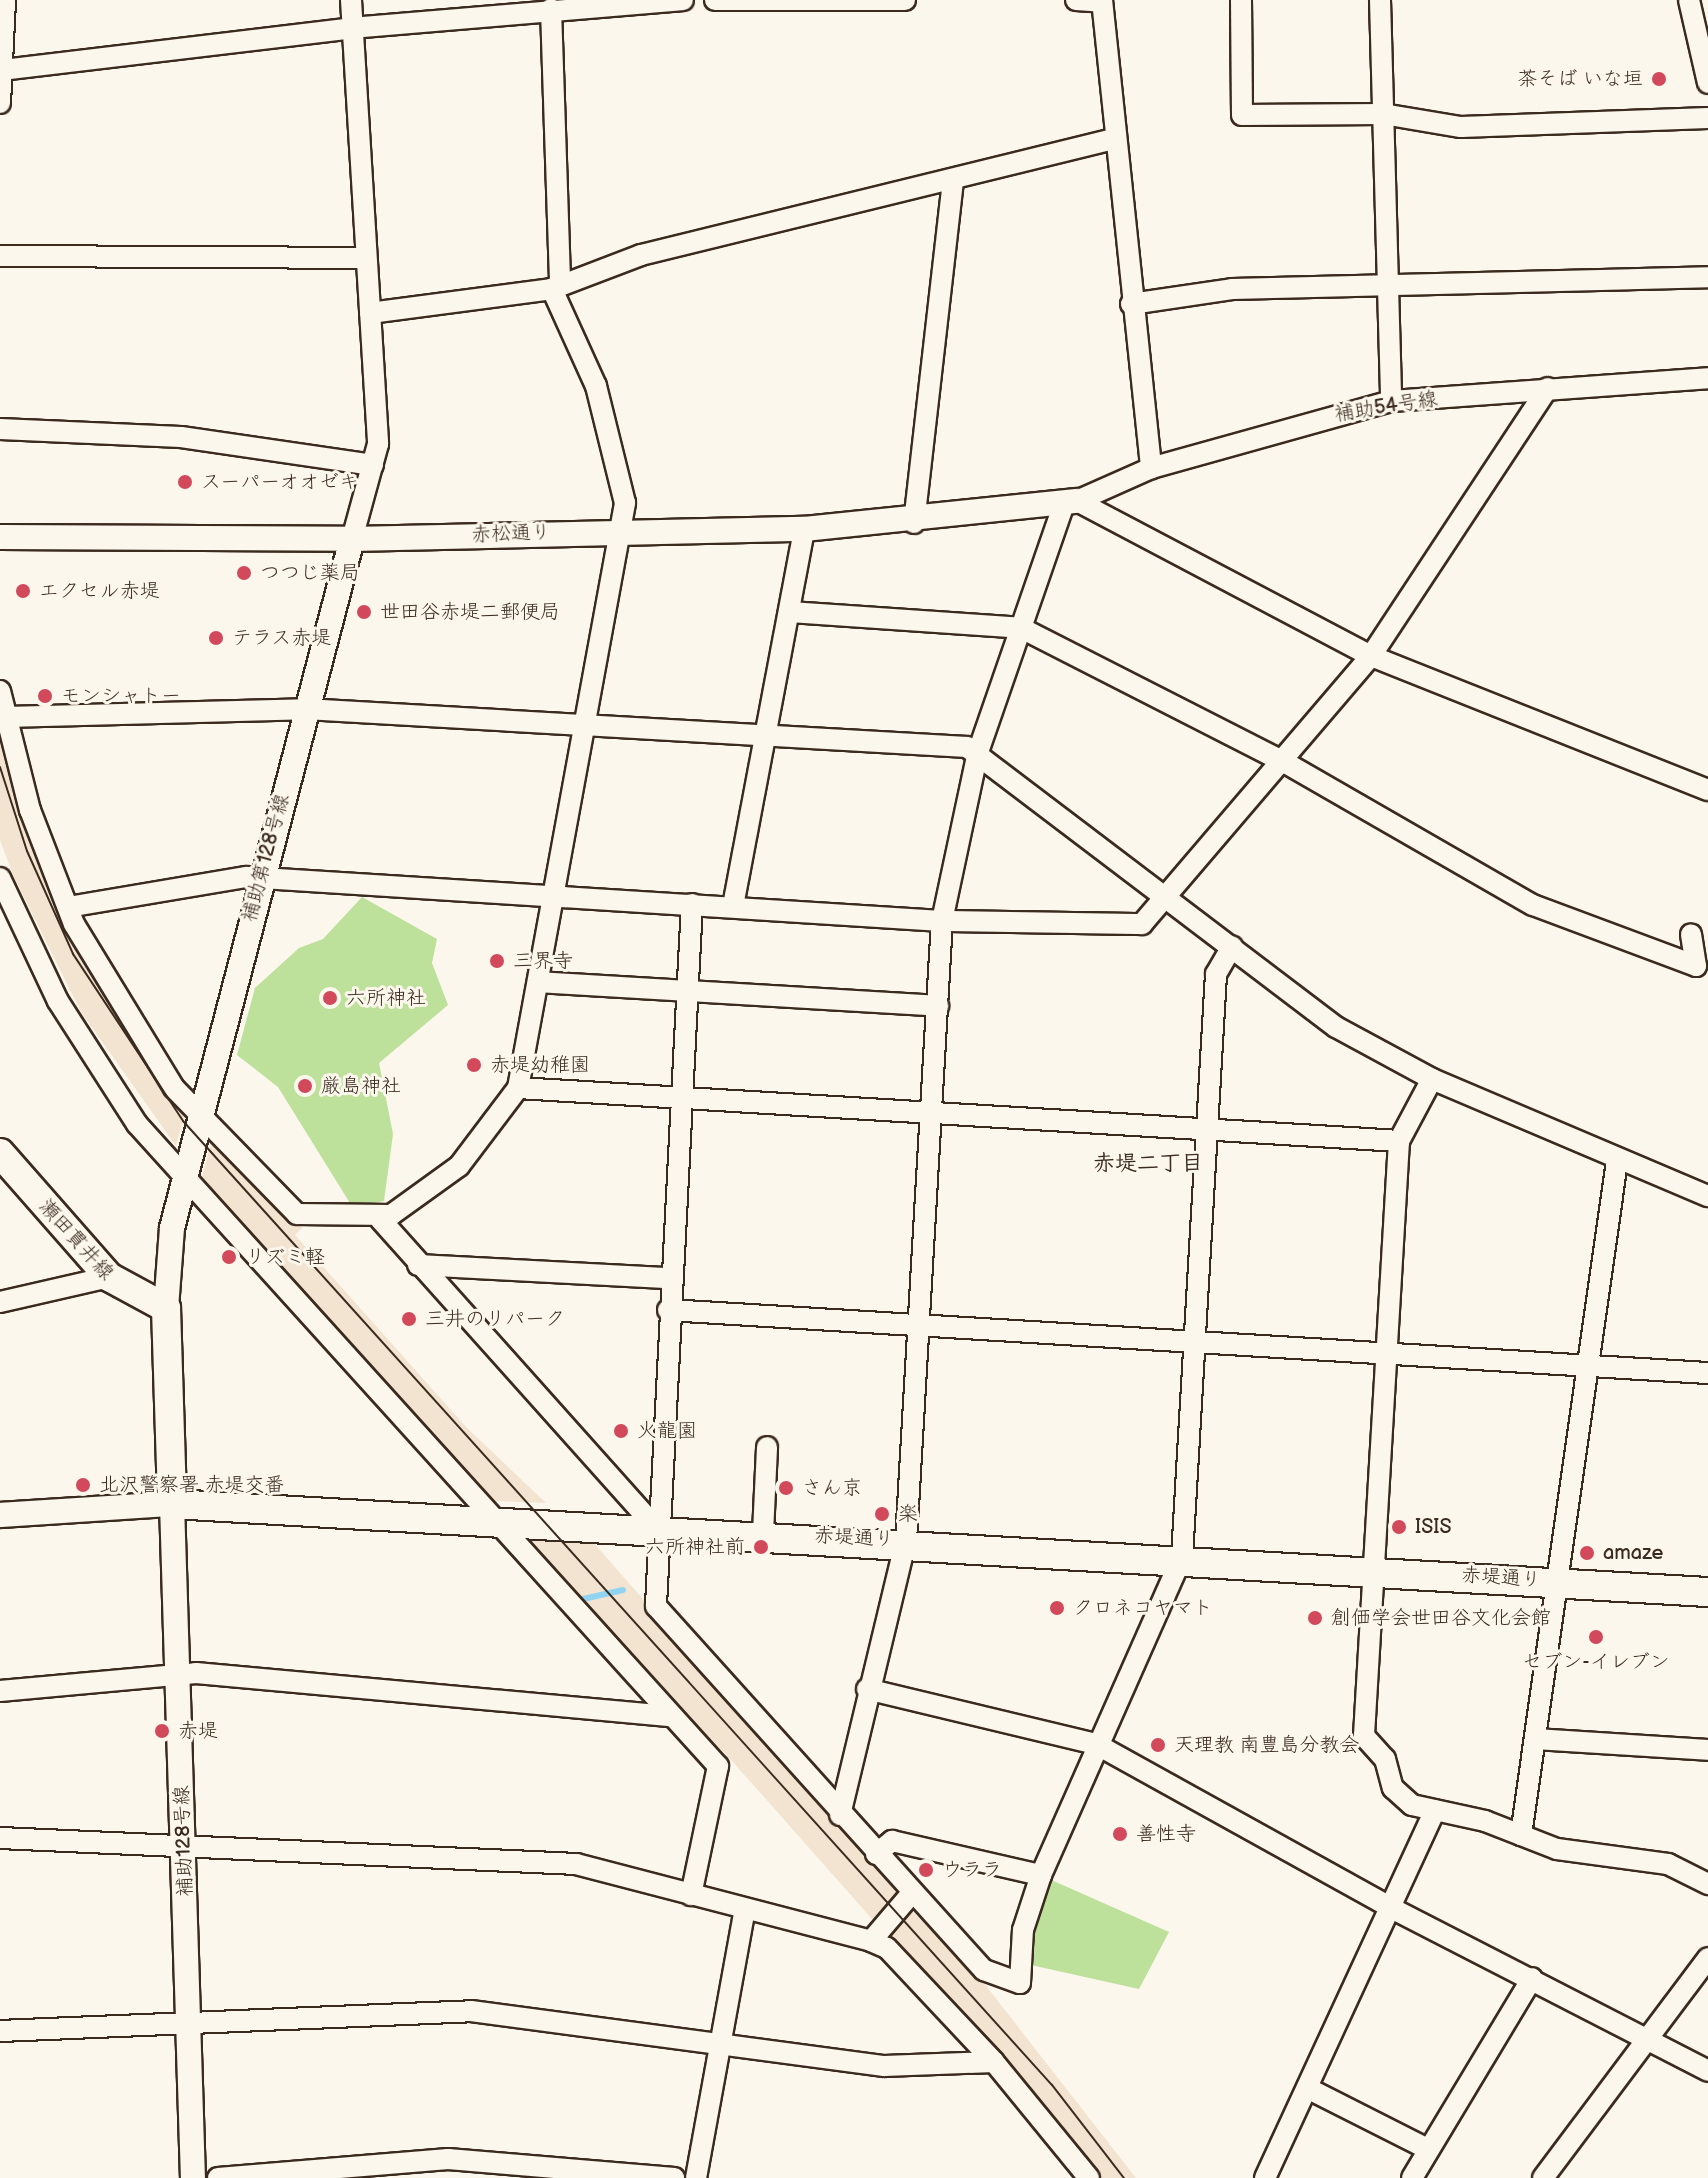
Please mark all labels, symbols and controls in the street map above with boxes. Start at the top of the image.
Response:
place label: 茶そば いな垣 [1518,67,1643,91]
marker: 茶そば いな垣 [1650,70,1668,88]
street label: 補助54号線 [1333,387,1439,427]
place label: スーパーオオゼキ [201,470,360,494]
marker: スーパーオオゼキ [176,473,194,491]
street label: 赤松通り [471,521,551,547]
place label: つつじ薬局 [260,561,360,585]
marker: つつじ薬局 [235,564,253,582]
place label: エクセル赤堤 [39,579,159,603]
marker: エクセル赤堤 [14,582,32,600]
place label: 世田谷赤堤二郵便局 [380,600,560,624]
marker: 世田谷赤堤二郵便局 [355,603,373,621]
place label: テラス赤堤 [232,626,332,650]
marker: テラス赤堤 [207,629,225,647]
place label: モンシャトー [61,684,181,708]
marker: モンシャトー [36,687,54,705]
street label: 補助第128号線 [237,792,295,924]
place label: 三界寺 [513,949,573,973]
marker: 三界寺 [488,952,506,970]
place label: 六所神社 [346,986,426,1010]
marker: 六所神社 [321,989,339,1007]
place label: 赤堤幼稚園 [490,1053,590,1077]
marker: 赤堤幼稚園 [465,1056,483,1074]
place label: 厳島神社 [321,1074,401,1098]
marker: 厳島神社 [296,1077,314,1095]
district label: 赤堤二丁目 [1093,1151,1203,1177]
street label: 瀬田貫井線 [34,1195,118,1285]
place label: リズミ軽 [245,1245,325,1269]
marker: リズミ軽 [220,1248,238,1266]
place label: 三井のリパーク [425,1307,565,1331]
marker: 三井のリパーク [400,1310,418,1328]
place label: 火龍園 [637,1419,697,1443]
marker: 火龍園 [612,1422,630,1440]
place label: 北沢警察署 赤堤交番 [99,1473,284,1497]
marker: 北沢警察署 赤堤交番 [74,1476,92,1494]
place label: さん京 [802,1476,862,1500]
marker: さん京 [777,1479,795,1497]
place label: 楽 [898,1502,918,1526]
marker: 楽 [873,1505,891,1523]
place label: ISIS [1415,1515,1452,1539]
marker: ISIS [1390,1518,1408,1536]
street label: 赤堤通り [813,1524,895,1552]
place label: 六所神社前 [645,1535,745,1559]
marker: 六所神社前 [752,1538,770,1556]
place label: amaze [1603,1541,1663,1565]
marker: amaze [1578,1544,1596,1562]
street label: 赤堤通り [1460,1563,1542,1593]
place label: クロネコヤマト [1073,1596,1213,1620]
marker: クロネコヤマト [1048,1599,1066,1617]
place label: 創価学会世田谷文化会館 [1331,1606,1551,1630]
marker: 創価学会世田谷文化会館 [1306,1609,1324,1627]
marker: セブン-イレブン [1587,1628,1605,1646]
place label: セブン-イレブン [1522,1650,1670,1674]
place label: 赤堤 [178,1719,218,1743]
marker: 赤堤 [153,1722,171,1740]
place label: 天理教 南豊島分教会 [1174,1733,1359,1757]
marker: 天理教 南豊島分教会 [1149,1736,1167,1754]
street label: 補助128号線 [170,1785,198,1897]
place label: 善性寺 [1136,1822,1196,1846]
marker: 善性寺 [1111,1825,1129,1843]
place label: ウララ [942,1858,1002,1882]
marker: ウララ [917,1861,935,1879]

